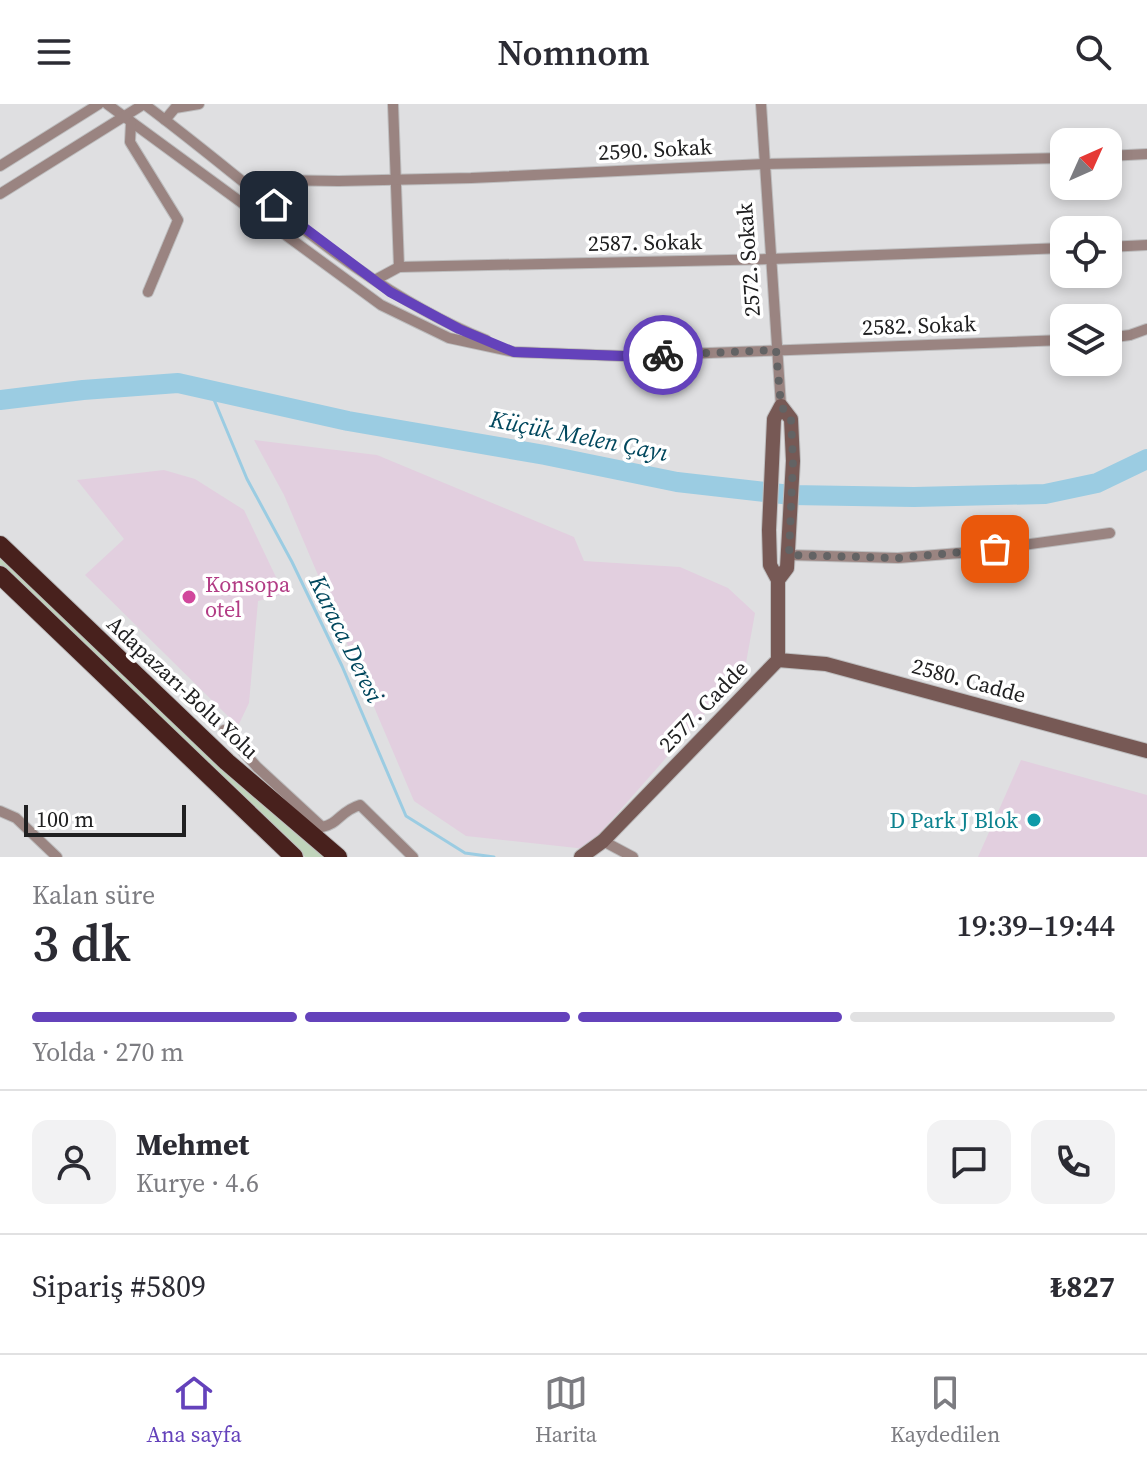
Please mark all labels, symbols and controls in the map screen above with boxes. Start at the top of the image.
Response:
text: Nomnom [497,28,650,77]
icon: menu [32,30,76,74]
icon: search [1071,30,1115,74]
north arrow [1050,128,1122,200]
map controls [1050,128,1122,376]
street label: 2590. Sokak [597,131,714,167]
pin [240,171,308,239]
icon: home [252,183,296,227]
street label: 2572. Sokak [729,201,767,318]
button: locate [1050,216,1122,288]
street label: 2587. Sokak [588,226,703,258]
button: layers [1050,304,1122,376]
street label: 2582. Sokak [861,308,978,342]
courier [623,315,703,395]
icon: bike [641,333,685,377]
water label: Küçük Melen Çayı [486,402,672,469]
pin [961,515,1029,583]
icon: bag [973,527,1017,571]
water label: Karaca Deresi [301,568,392,709]
place label: Konsopa otel [205,569,291,624]
marker: Konsopa otel [180,588,198,606]
street label: Adapazarı-Bolu Yolu [101,609,266,765]
street label: 2580. Cadde [909,650,1029,710]
street label: 2577. Cadde [652,654,754,758]
scale bar [24,801,186,837]
text: 100 m [36,804,94,834]
place label: D Park J Blok [890,805,1019,835]
marker: D Park J Blok [1025,811,1043,829]
text: Kalan süre [32,877,155,913]
text: 19:39–19:44 [956,905,1115,946]
text: 3 dk [32,907,131,978]
text: Yolda · 270 m [32,1034,184,1070]
button: person [32,1120,116,1204]
button: chat [927,1120,1011,1204]
button: phone [1031,1120,1115,1204]
text: Mehmet [136,1124,249,1165]
text: Kurye · 4.6 [136,1165,259,1201]
text: Sipariş #5809 [32,1266,206,1307]
text: ₺827 [1050,1266,1115,1307]
tab: Ana sayfa [147,1371,242,1449]
tab: Harita [535,1371,597,1449]
tab: Kaydedilen [890,1371,1000,1449]

